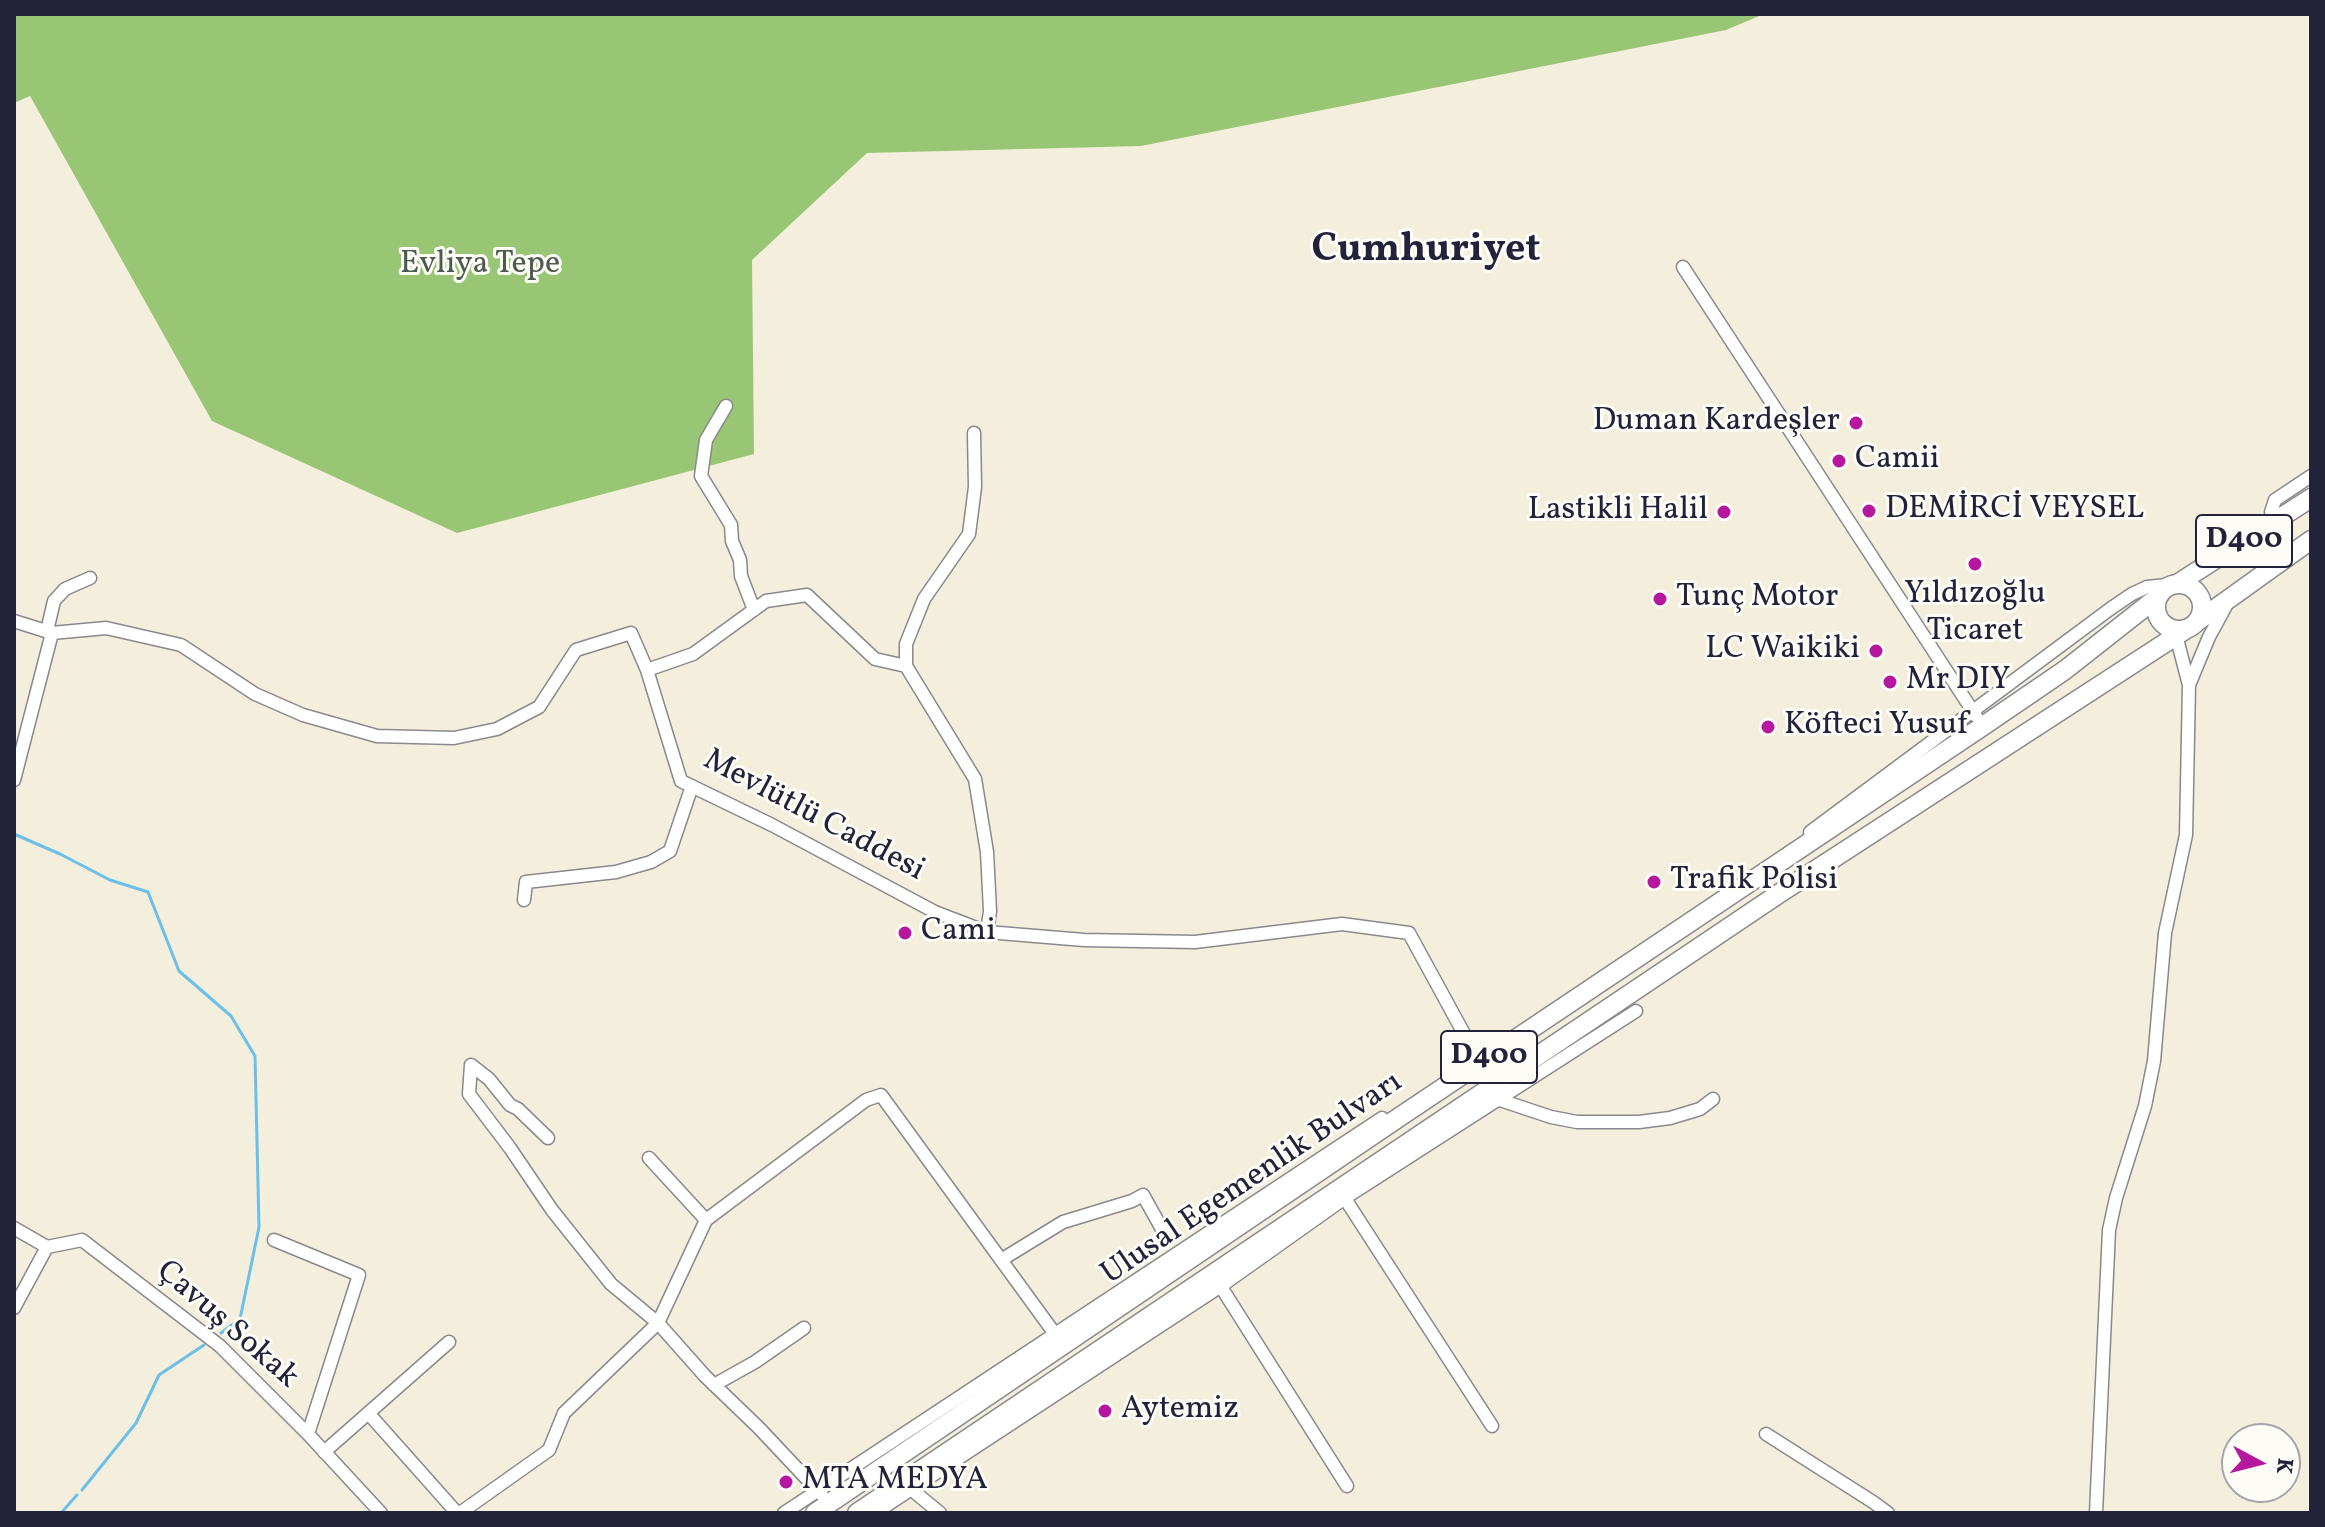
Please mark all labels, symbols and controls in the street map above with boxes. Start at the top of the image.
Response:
district label: Cumhuriyet [1311,229,1541,277]
park label: Evliya Tepe [400,247,560,285]
place label: Duman Kardeşler [1593,404,1840,442]
marker: Duman Kardeşler [1847,414,1865,432]
place label: Camii [1855,442,1939,480]
marker: Camii [1830,452,1848,470]
place label: DEMİRCİ VEYSEL [1885,492,2144,530]
place label: Lastikli Halil [1528,493,1708,531]
marker: DEMİRCİ VEYSEL [1860,502,1878,520]
marker: Lastikli Halil [1715,503,1733,521]
road number: D400 [2196,515,2292,567]
marker: Yıldızoğlu Ticaret [1966,555,1984,573]
place label: Yıldızoğlu Ticaret [1904,577,2046,652]
place label: Tunç Motor [1676,580,1838,618]
marker: Tunç Motor [1651,590,1669,608]
place label: LC Waikiki [1705,632,1860,670]
marker: LC Waikiki [1867,642,1885,660]
place label: Mr DIY [1906,663,2010,701]
marker: Mr DIY [1881,673,1899,691]
place label: Köfteci Yusuf [1784,708,1968,746]
marker: Köfteci Yusuf [1759,718,1777,736]
street label: Mevlütlü Caddesi [696,742,930,892]
place label: Trafik Polisi [1670,863,1838,901]
marker: Trafik Polisi [1645,873,1663,891]
place label: Cami [921,914,996,952]
marker: Cami [896,924,914,942]
road number: D400 [1441,1031,1537,1083]
street label: Ulusal Egemenlik Bulvarı [1095,1065,1411,1295]
street label: Çavuş Sokak [147,1254,305,1398]
place label: Aytemiz [1121,1392,1239,1430]
marker: Aytemiz [1096,1402,1114,1420]
north arrow [2221,1423,2301,1503]
text: K [2267,1456,2300,1476]
place label: MTA MEDYA [802,1463,988,1501]
marker: MTA MEDYA [777,1473,795,1491]

